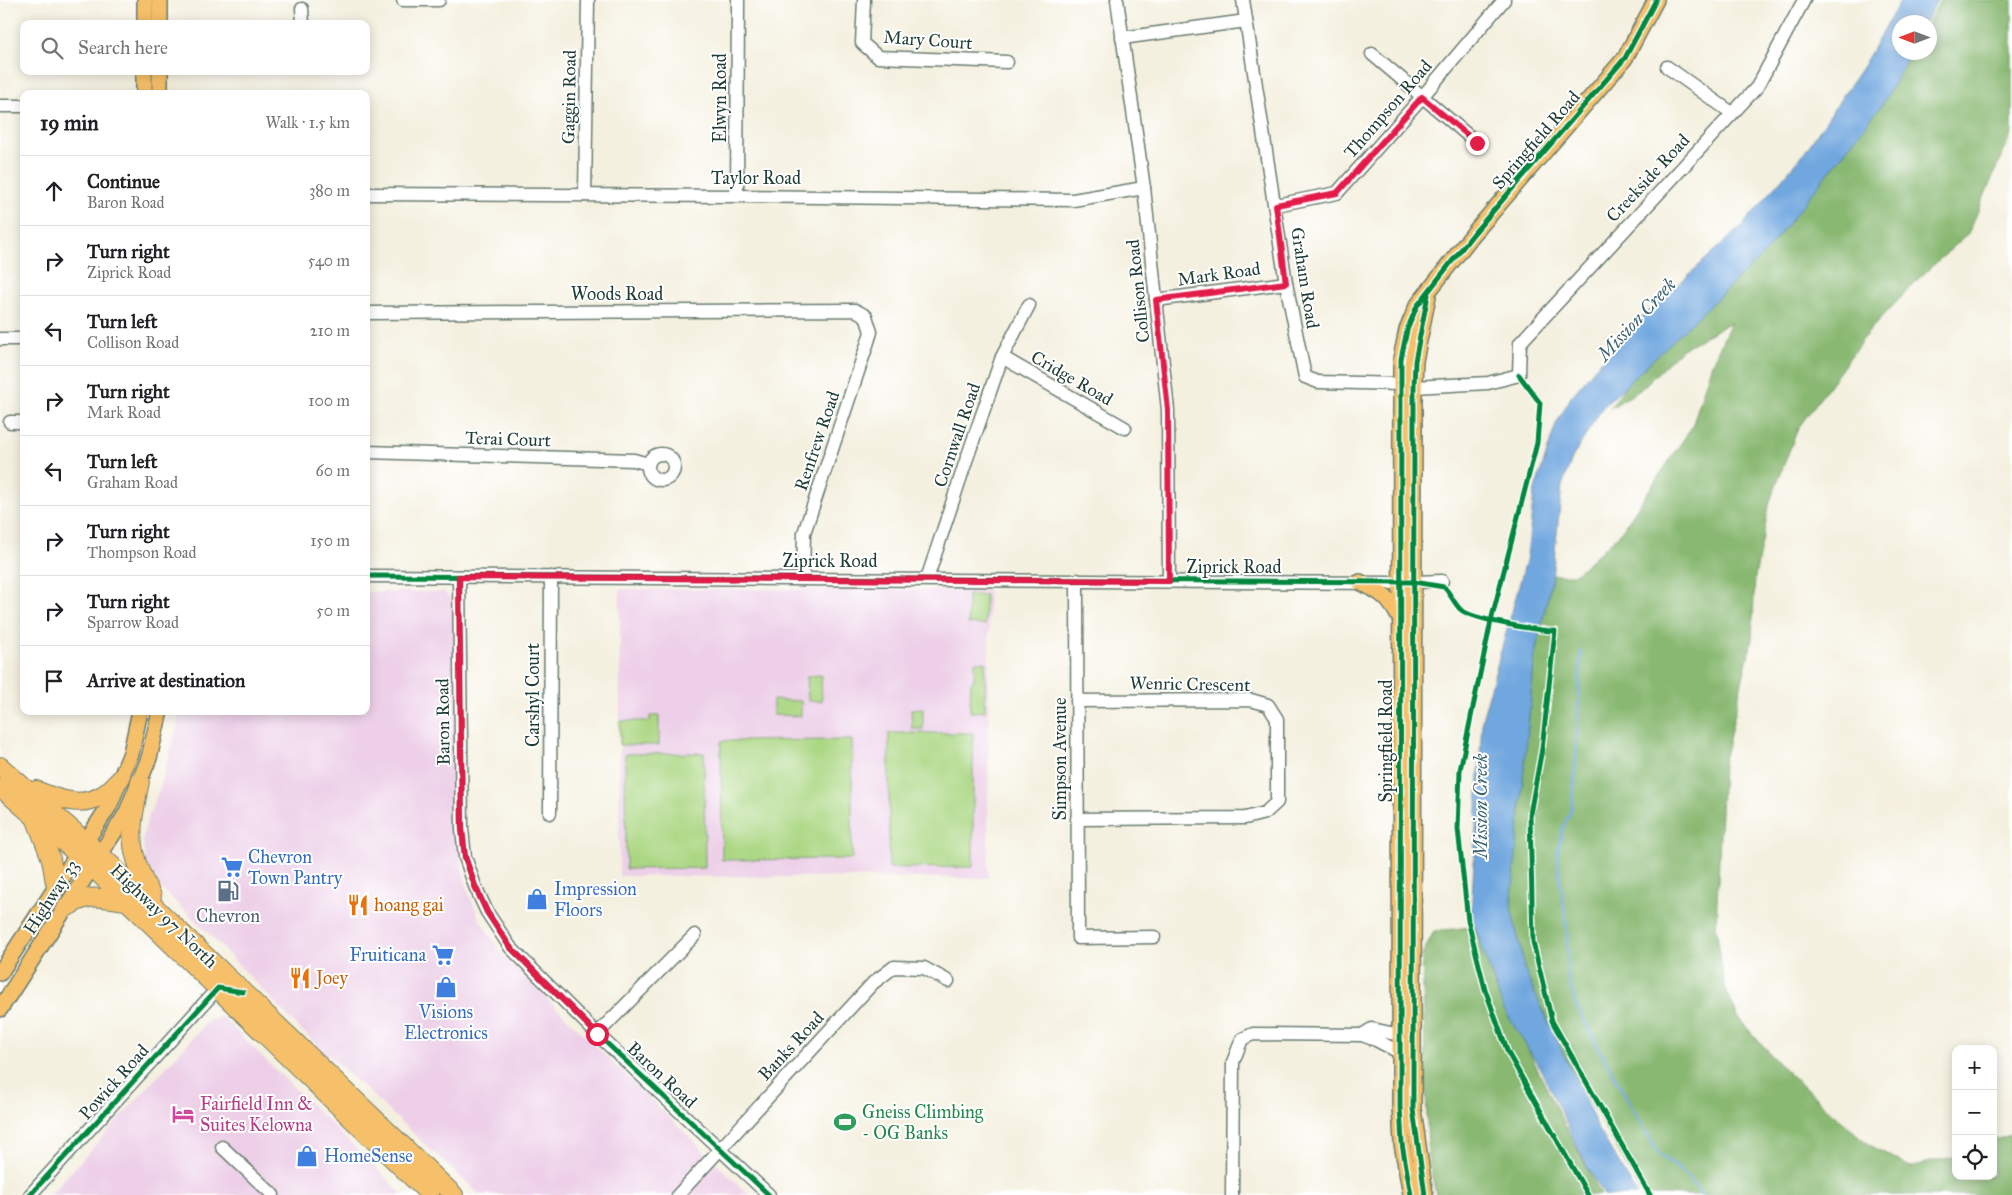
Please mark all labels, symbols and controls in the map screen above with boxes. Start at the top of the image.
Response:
north arrow [1892,15,1937,60]
search box [20,20,370,75]
street label: Mary Court [883,26,974,54]
icon: search [38,34,66,62]
text: Search here [78,36,168,59]
street label: Gaggin Road [557,50,582,144]
street label: Elwyn Road [709,53,731,143]
street label: Thompson Road [1339,55,1437,163]
street label: Springfield Road [1487,86,1585,194]
text: 19 min [40,110,99,136]
text: Walk · 1.5 km [266,113,350,132]
street label: Creekside Road [1602,129,1694,227]
route end [1466,132,1489,155]
street label: Taylor Road [711,167,801,189]
text: Continue [87,170,160,193]
icon: ahead [40,177,68,205]
text: 380 m [309,181,350,200]
text: Baron Road [87,193,165,212]
street label: Graham Road [1286,226,1324,330]
street label: Collison Road [1122,238,1154,344]
text: Turn right [87,240,170,263]
icon: right [40,247,68,275]
text: 540 m [308,251,350,270]
street label: Mark Road [1176,257,1262,291]
text: Ziprick Road [87,263,171,282]
water label: Mission Creek [1591,273,1681,367]
street label: Woods Road [571,283,663,305]
text: Turn left [87,310,157,333]
icon: left [40,317,68,345]
text: 210 m [310,321,350,340]
text: Collison Road [87,333,179,352]
street label: Cridge Road [1027,346,1117,411]
text: Turn right [87,380,170,403]
street label: Cornwall Road [929,380,985,490]
icon: right [40,387,68,415]
street label: Renfrew Road [790,388,844,494]
text: 100 m [308,391,350,410]
text: Mark Road [87,403,161,422]
street label: Terai Court [465,427,552,452]
text: Turn left [87,450,157,473]
icon: left [40,457,68,485]
text: 60 m [316,461,350,480]
text: Graham Road [87,473,178,492]
text: Turn right [87,520,170,543]
icon: right [40,527,68,555]
text: 150 m [310,531,350,550]
text: Thompson Road [87,543,197,562]
street label: Ziprick Road [783,550,877,572]
street label: Ziprick Road [1187,556,1281,578]
text: Turn right [87,590,170,613]
icon: right [40,597,68,625]
text: 50 m [316,601,350,620]
text: Sparrow Road [87,613,179,632]
street label: Carshyl Court [522,642,544,747]
icon: arrive [40,667,68,695]
text: Arrive at destination [87,669,245,692]
street label: Wenric Crescent [1129,672,1251,696]
street label: Baron Road [431,678,455,766]
street label: Springfield Road [1375,679,1398,803]
street label: Simpson Avenue [1049,698,1071,820]
water label: Mission Creek [1469,753,1492,860]
place label: Chevron Town Pantry [248,846,343,889]
supermarket icon: Chevron Town Pantry [219,854,245,880]
street label: Highway 33 [19,856,84,939]
street label: Highway 97 North [105,859,222,973]
fuel station icon: Chevron [215,878,241,904]
place label: Impression Floors [554,878,637,921]
shop icon: Impression Floors [524,886,550,912]
restaurant icon: hoang gai [345,892,371,918]
place label: hoang gai [374,894,444,917]
place label: Chevron [196,905,260,927]
supermarket icon: Fruiticana [430,942,456,968]
place label: Fruiticana [350,944,426,966]
restaurant icon: Joey [287,965,313,991]
place label: Joey [314,967,349,990]
shop icon: Visions Electronics [433,974,459,1000]
place label: Visions Electronics [404,1001,488,1044]
street label: Banks Road [753,1007,829,1085]
route start [586,1023,609,1046]
street label: Baron Road [623,1037,701,1113]
street label: Powick Road [74,1040,154,1124]
map controls [1952,1045,1997,1180]
button: + [1952,1045,1997,1090]
button: − [1952,1090,1997,1135]
place label: Fairfield Inn & Suites Kelowna [200,1093,313,1136]
hotel icon: Fairfield Inn & Suites Kelowna [170,1101,196,1127]
place label: Gneiss Climbing - OG Banks [862,1101,984,1144]
sports icon: Gneiss Climbing - OG Banks [832,1109,858,1135]
button: locate [1952,1135,1997,1180]
shop icon: HomeSense [294,1143,320,1169]
place label: HomeSense [324,1145,413,1167]

